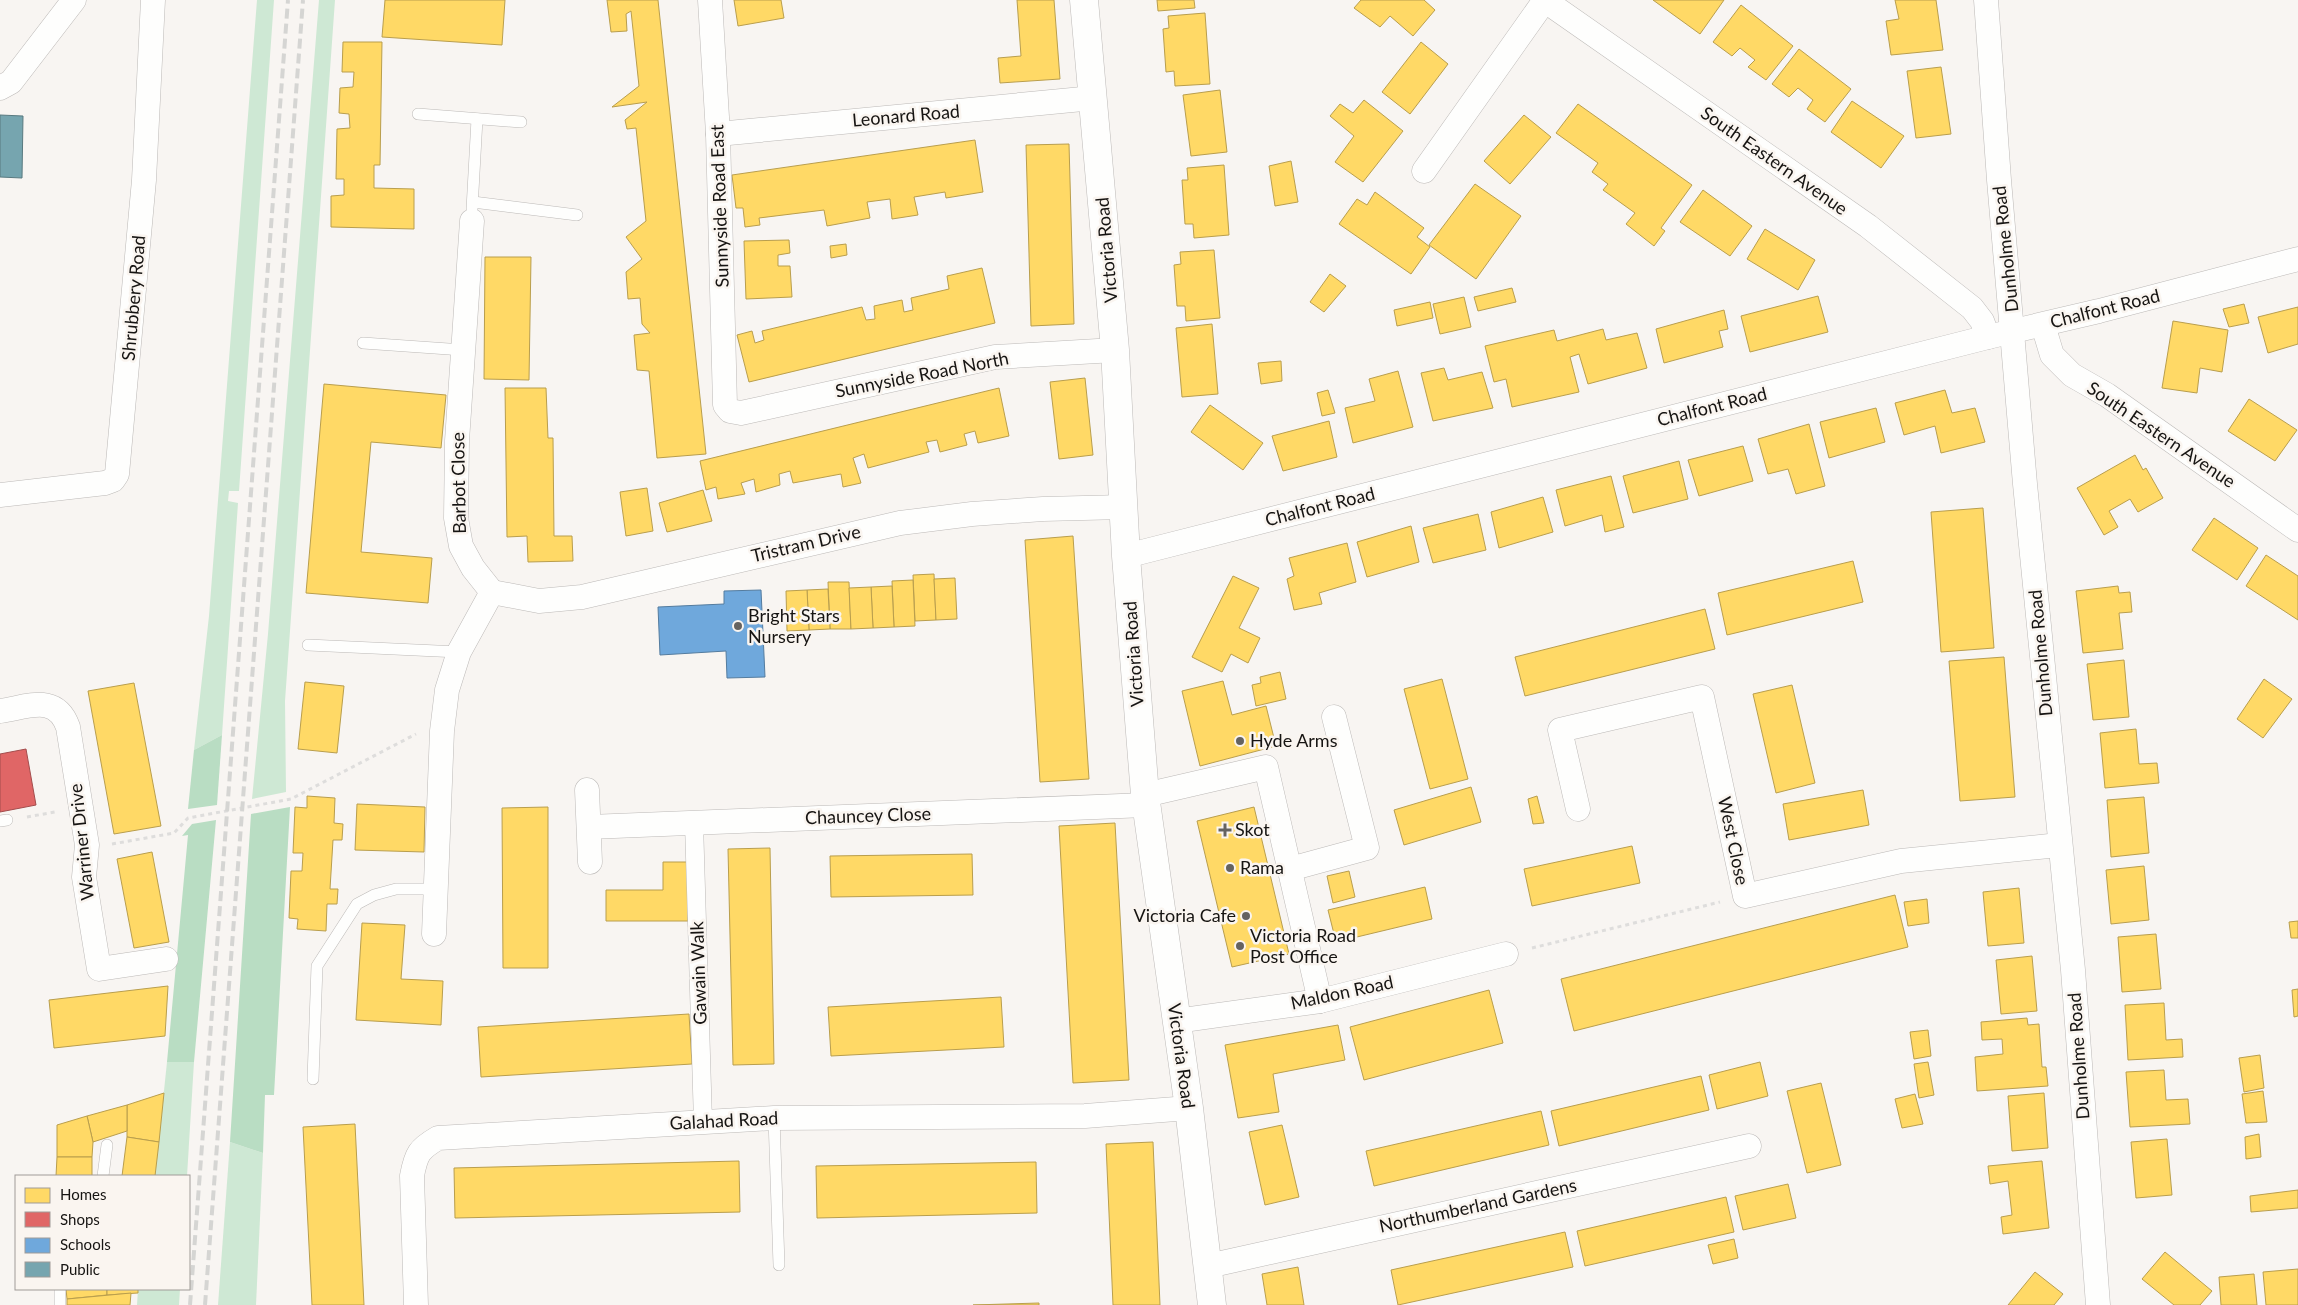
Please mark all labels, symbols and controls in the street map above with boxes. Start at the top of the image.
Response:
street label: Leonard Road [851,99,961,131]
street label: South Eastern Avenue [1697,101,1852,219]
street label: Sunnyside Road East [705,124,733,288]
street label: Dunholme Road [1987,185,2023,313]
street label: Victoria Road [1090,196,1122,304]
street label: Shrubbery Road [117,234,149,362]
street label: Chalfont Road [2048,284,2162,332]
street label: Sunnyside Road North [833,346,1010,402]
street label: South Eastern Avenue [2083,376,2240,492]
street label: Chalfont Road [1655,382,1769,430]
street label: Barbot Close [446,432,470,534]
street label: Chalfont Road [1263,482,1377,530]
street label: Tristram Drive [749,520,863,566]
street label: Dunholme Road [2024,589,2056,717]
street label: Victoria Road [1118,600,1148,708]
place label: Bright Stars Nursery [748,604,840,647]
marker: Bright Stars Nursery [732,620,744,632]
place label: Hyde Arms [1250,729,1338,751]
marker: Hyde Arms [1234,735,1246,747]
street label: Warriner Drive [64,783,98,902]
street label: West Close [1714,795,1754,887]
street label: Chauncey Close [805,802,931,828]
place label: Skot [1235,818,1270,840]
marker: Skot [1219,824,1231,836]
place label: Rama [1240,856,1284,878]
marker: Rama [1224,862,1236,874]
place label: Victoria Cafe [1134,904,1236,926]
marker: Victoria Cafe [1240,910,1252,922]
street label: Gawain Walk [685,920,711,1025]
place label: Victoria Road Post Office [1250,924,1356,967]
marker: Victoria Road Post Office [1234,940,1246,952]
street label: Maldon Road [1288,970,1395,1014]
street label: Dunholme Road [2063,992,2093,1120]
street label: Victoria Road [1164,1002,1200,1110]
street label: Galahad Road [669,1106,779,1134]
street label: Northumberland Gardens [1377,1173,1579,1237]
legend [15,1175,190,1290]
text: Homes [60,1185,106,1203]
text: Shops [60,1210,100,1228]
text: Schools [60,1235,111,1253]
text: Public [60,1260,100,1278]

